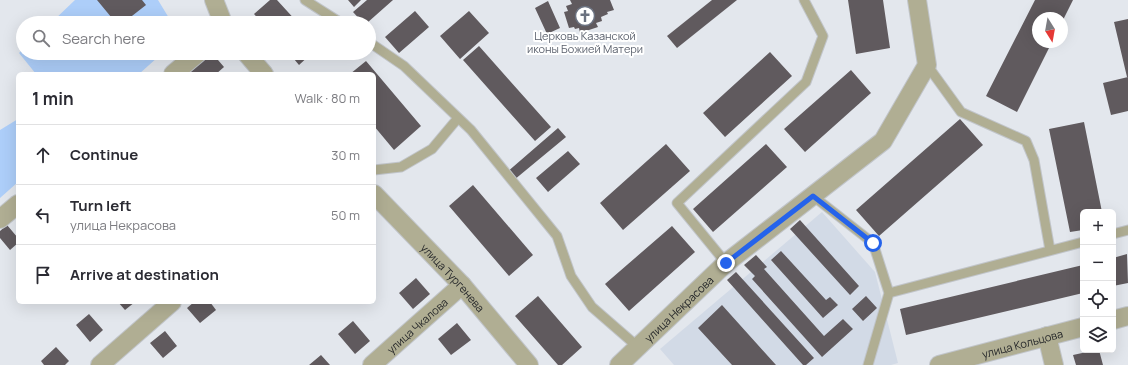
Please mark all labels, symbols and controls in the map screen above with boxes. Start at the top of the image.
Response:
church icon: Церковь Казанской иконы Божией Матери [574,5,596,27]
north arrow [1032,12,1068,48]
search box [16,16,376,60]
icon: search [30,27,52,49]
text: Search here [62,28,145,49]
place label: Церковь Казанской иконы Божией Матери [527,28,643,56]
text: 1 min [32,87,74,110]
text: Walk · 80 m [294,89,360,107]
icon: ahead [32,144,54,166]
text: Continue [70,144,138,165]
text: 30 m [331,146,360,164]
text: Turn left [70,195,132,216]
icon: left [32,204,54,226]
text: 50 m [331,206,360,224]
map controls [1080,209,1116,353]
button: + [1080,209,1116,245]
text: улица Некрасова [70,216,176,234]
route start [864,234,882,252]
street label: улица Тургенева [418,240,489,315]
button: − [1080,245,1116,281]
route end [717,254,735,272]
icon: arrive [32,264,54,286]
text: Arrive at destination [70,264,219,285]
street label: улица Некрасова [641,272,716,345]
button: locate [1080,281,1116,317]
street label: улица Чкалова [383,294,451,356]
button: layers [1080,317,1116,353]
street label: улица Кольцова [980,325,1064,361]

